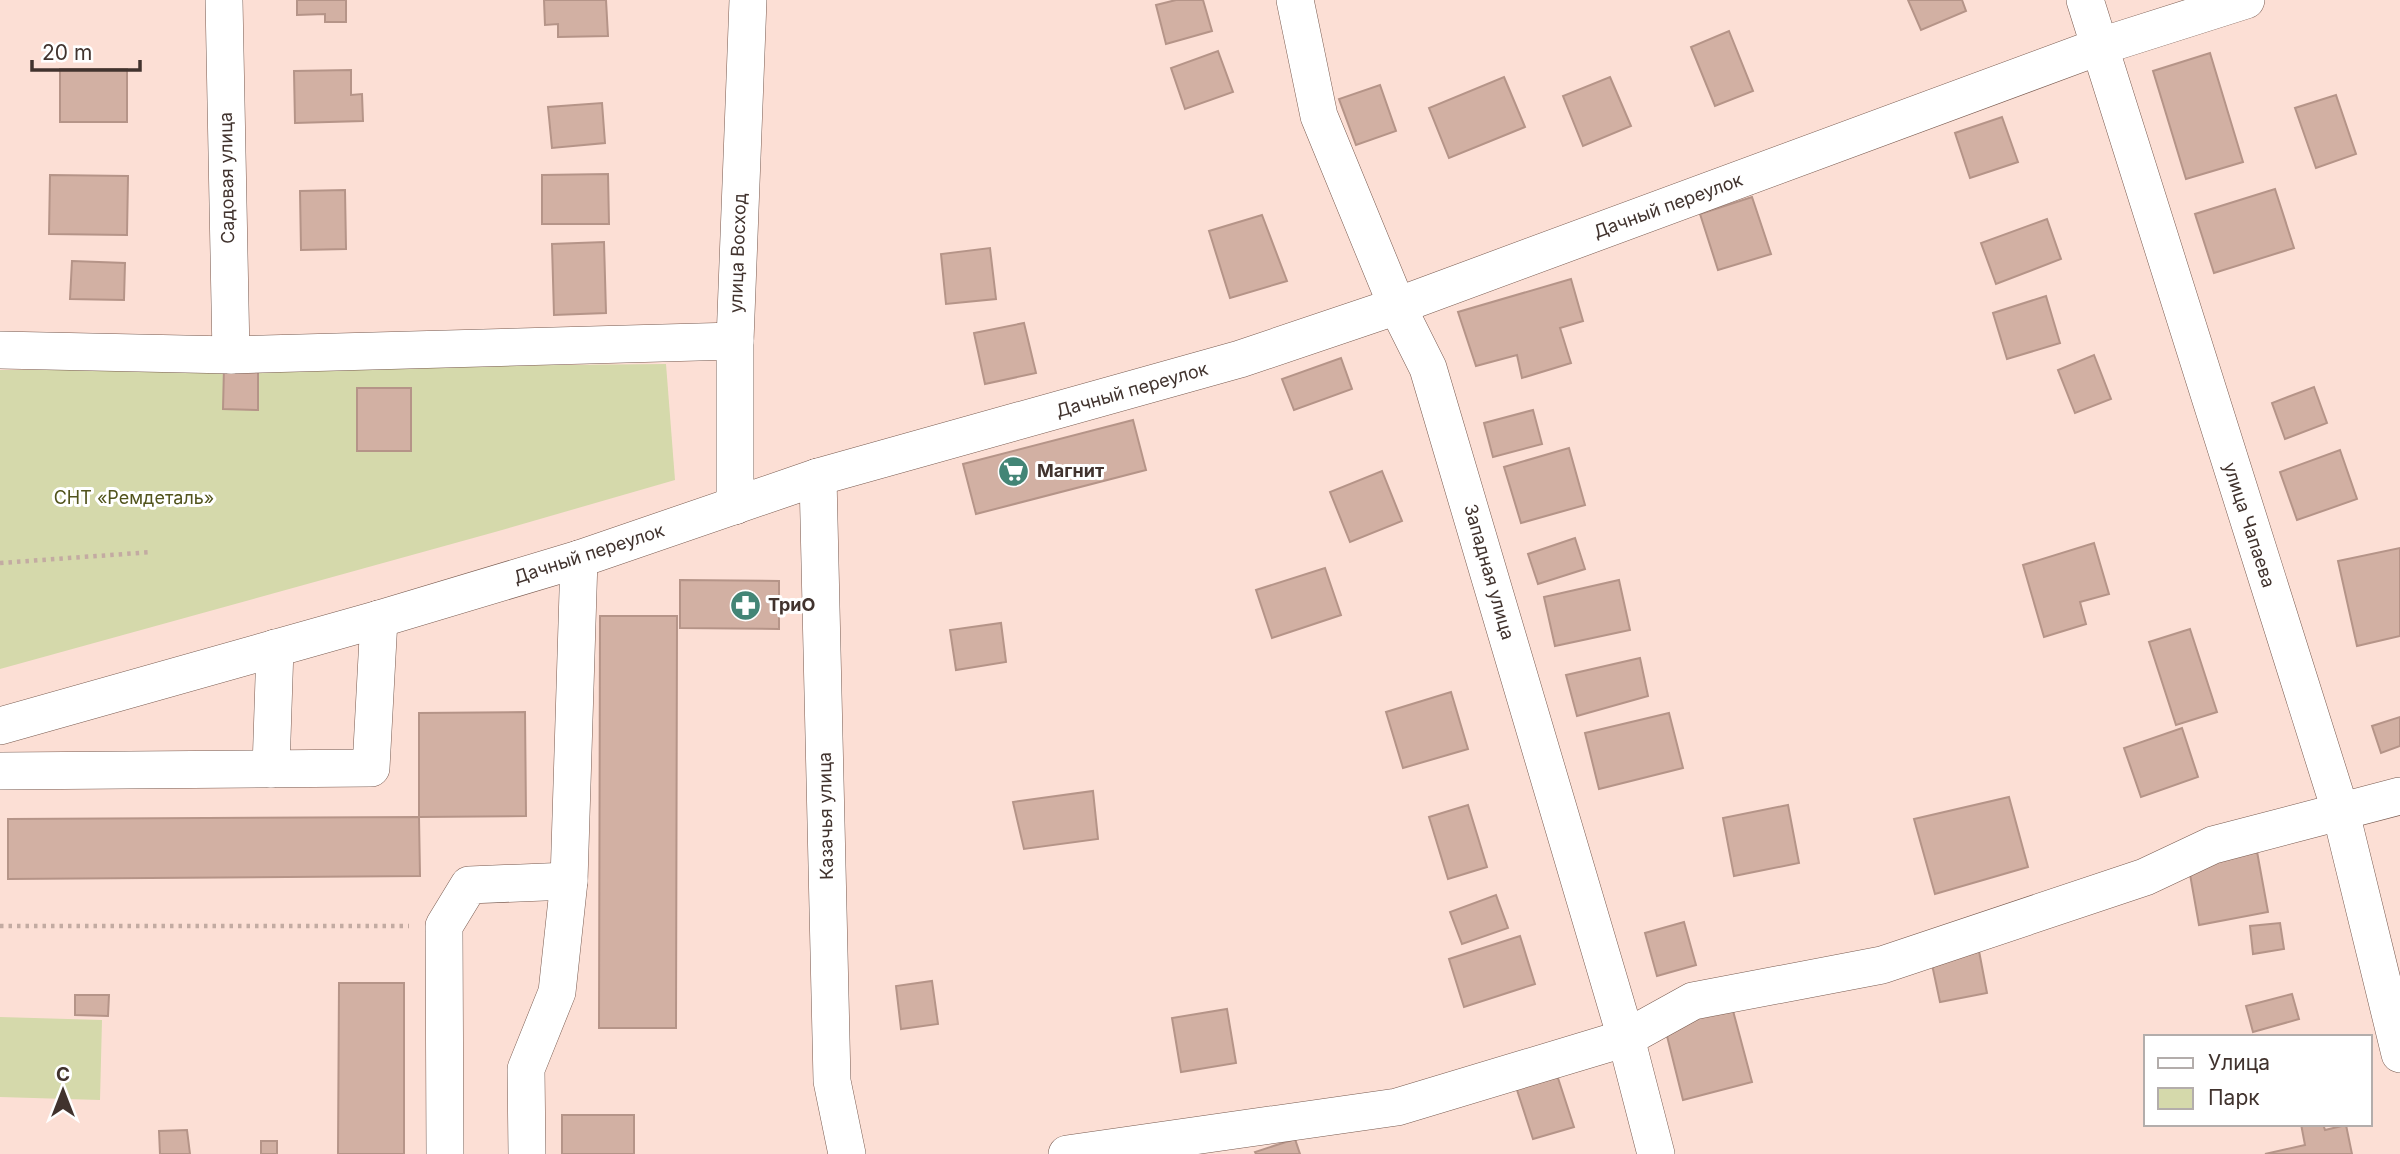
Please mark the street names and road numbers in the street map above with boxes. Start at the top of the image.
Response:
street label: Садовая улица [215,112,238,244]
street label: Дачный переулок [1590,169,1746,242]
street label: улица Восход [725,193,750,313]
street label: Дачный переулок [1053,358,1211,421]
street label: улица Чапаева [2219,460,2280,590]
street label: Западная улица [1460,502,1519,642]
street label: Дачный переулок [511,519,667,588]
street label: Казачья улица [814,752,837,880]

